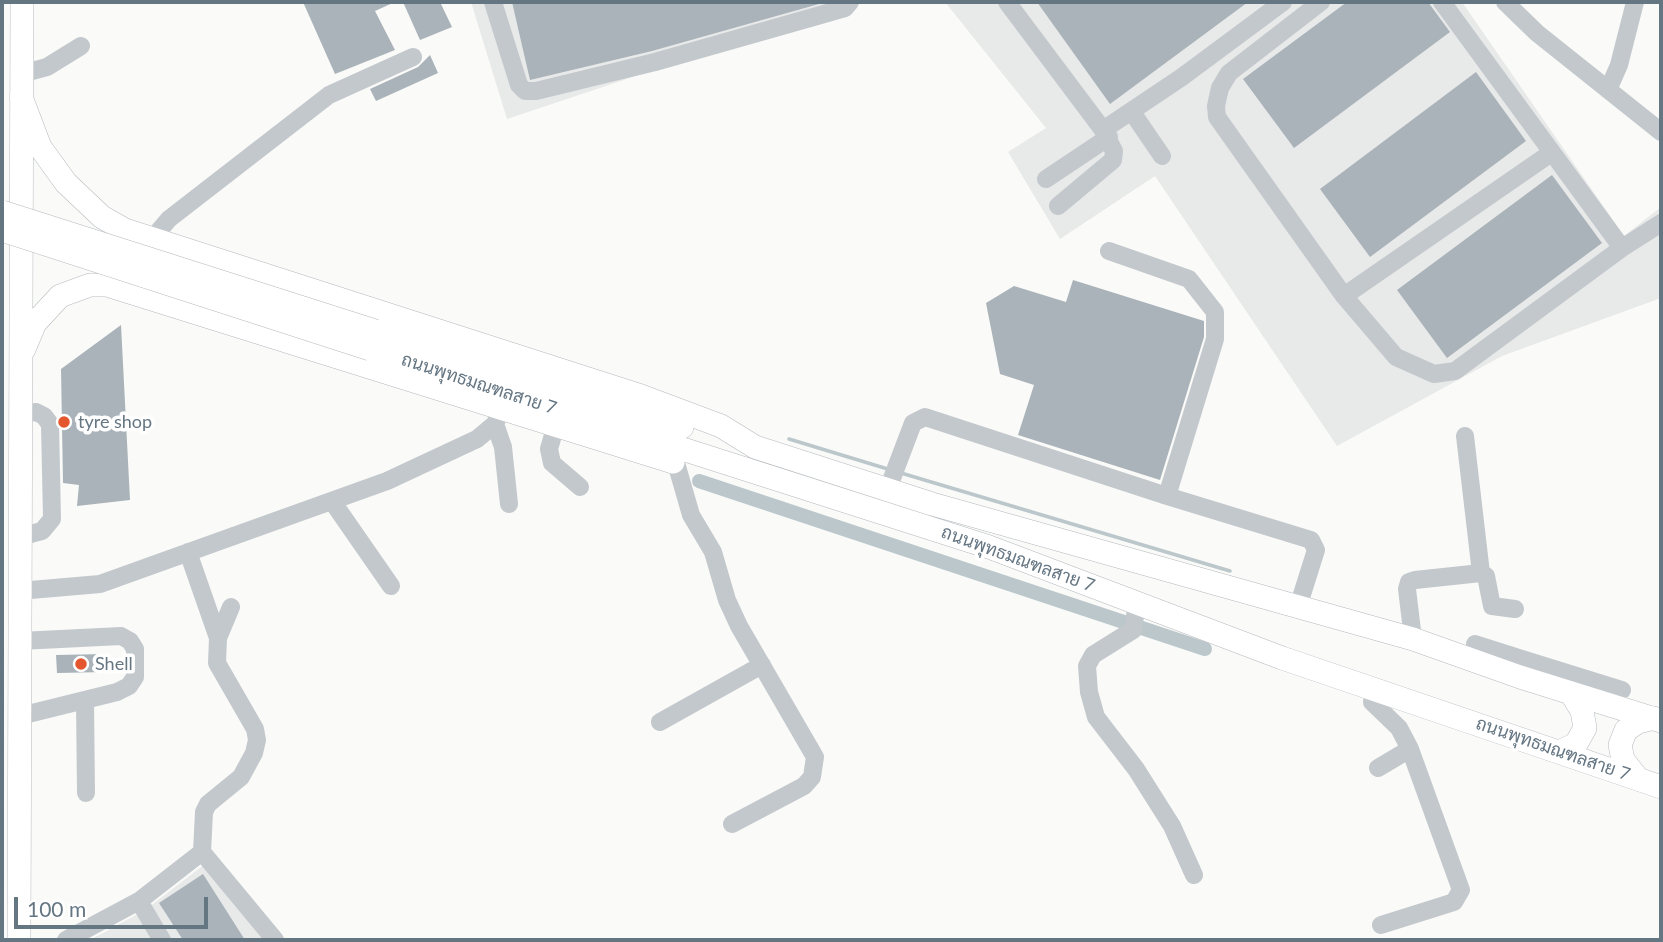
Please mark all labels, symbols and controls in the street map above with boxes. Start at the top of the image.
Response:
street label: ถนนพุทธมณฑลสาย 7 [399,349,559,419]
place label: tyre shop [78,411,152,433]
marker: tyre shop [56,414,72,430]
street label: ถนนพุทธมณฑลสาย 7 [938,521,1098,597]
place label: Shell [95,653,133,675]
marker: Shell [73,656,89,672]
street label: ถนนพุทธมณฑลสาย 7 [1473,712,1633,786]
scale bar [18,883,212,927]
text: 100 m [27,896,86,921]

